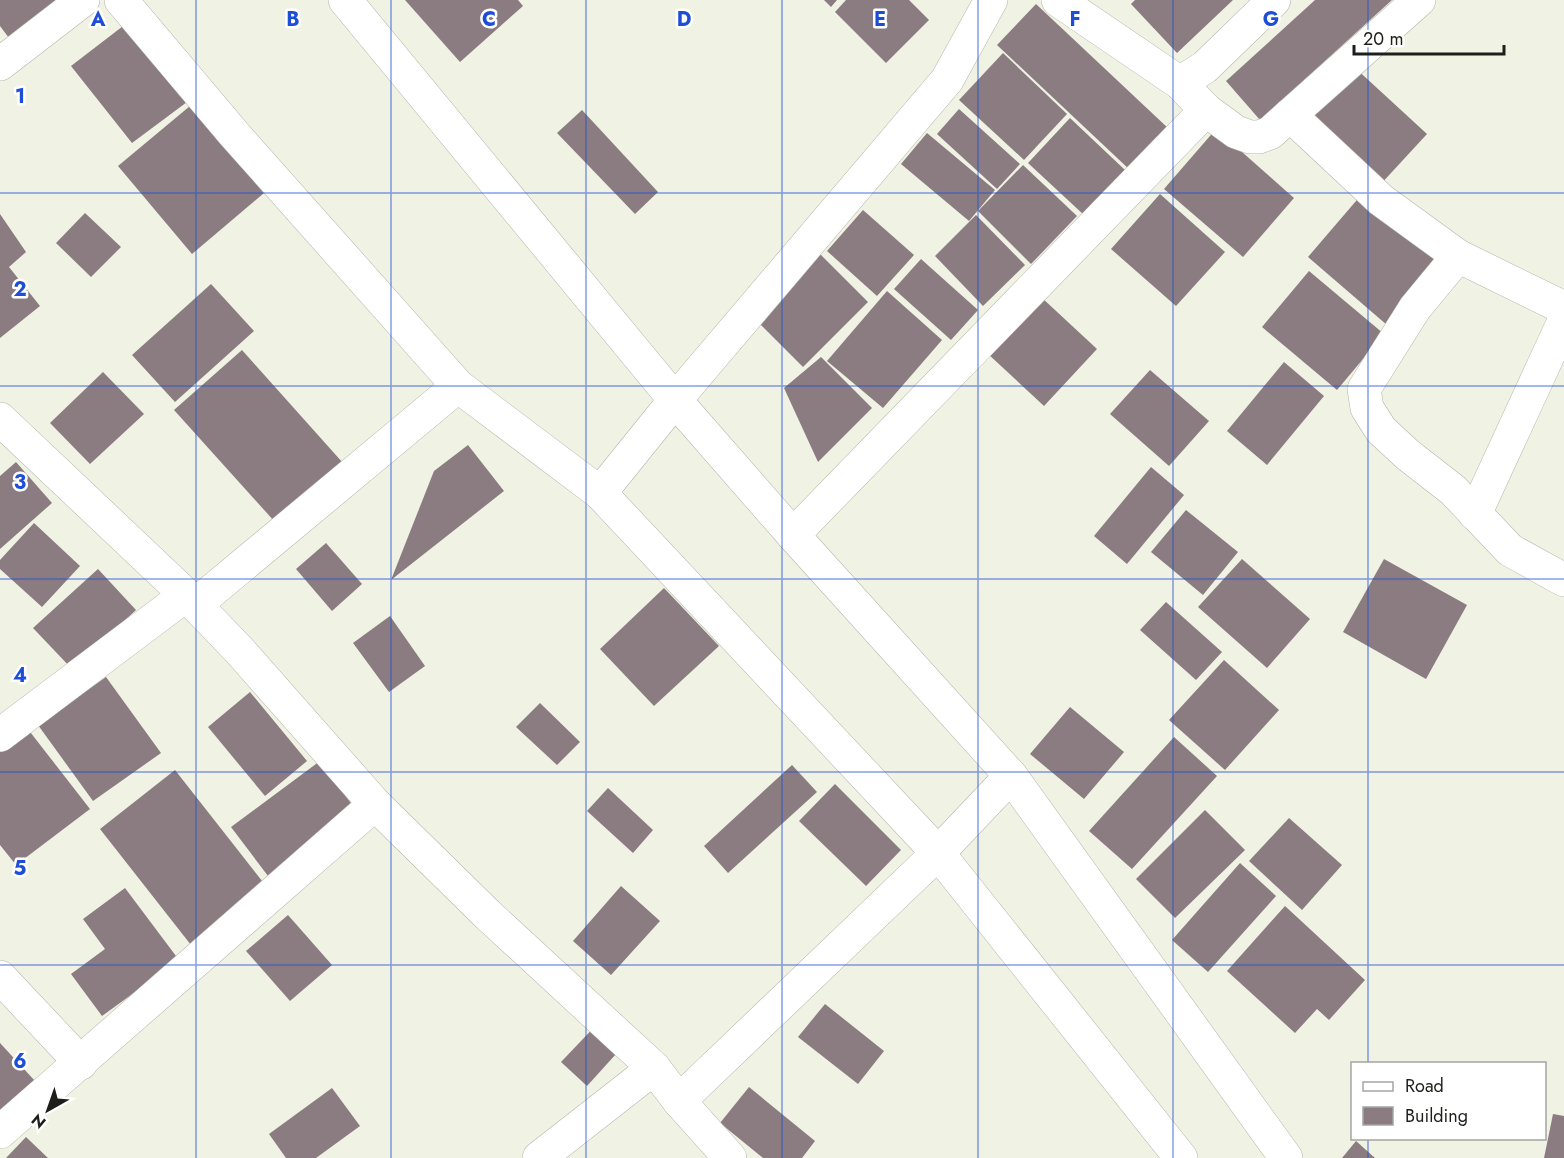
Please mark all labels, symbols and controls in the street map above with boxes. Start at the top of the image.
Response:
text: A [90,5,106,34]
text: B [286,5,300,34]
text: C [482,5,496,34]
text: D [677,5,691,34]
text: E [874,5,886,34]
text: F [1069,5,1081,34]
text: G [1263,5,1279,34]
scale bar [1354,18,1504,56]
text: 20 m [1363,26,1403,52]
text: 1 [15,82,25,111]
text: 2 [13,275,27,304]
text: 3 [14,468,26,497]
text: 4 [13,661,27,690]
text: 5 [14,854,27,883]
text: 6 [13,1047,27,1076]
legend [1351,1062,1546,1140]
text: Road [1405,1073,1444,1099]
north arrow [18,1080,78,1140]
text: Building [1405,1103,1468,1129]
text: N [26,1108,51,1134]

